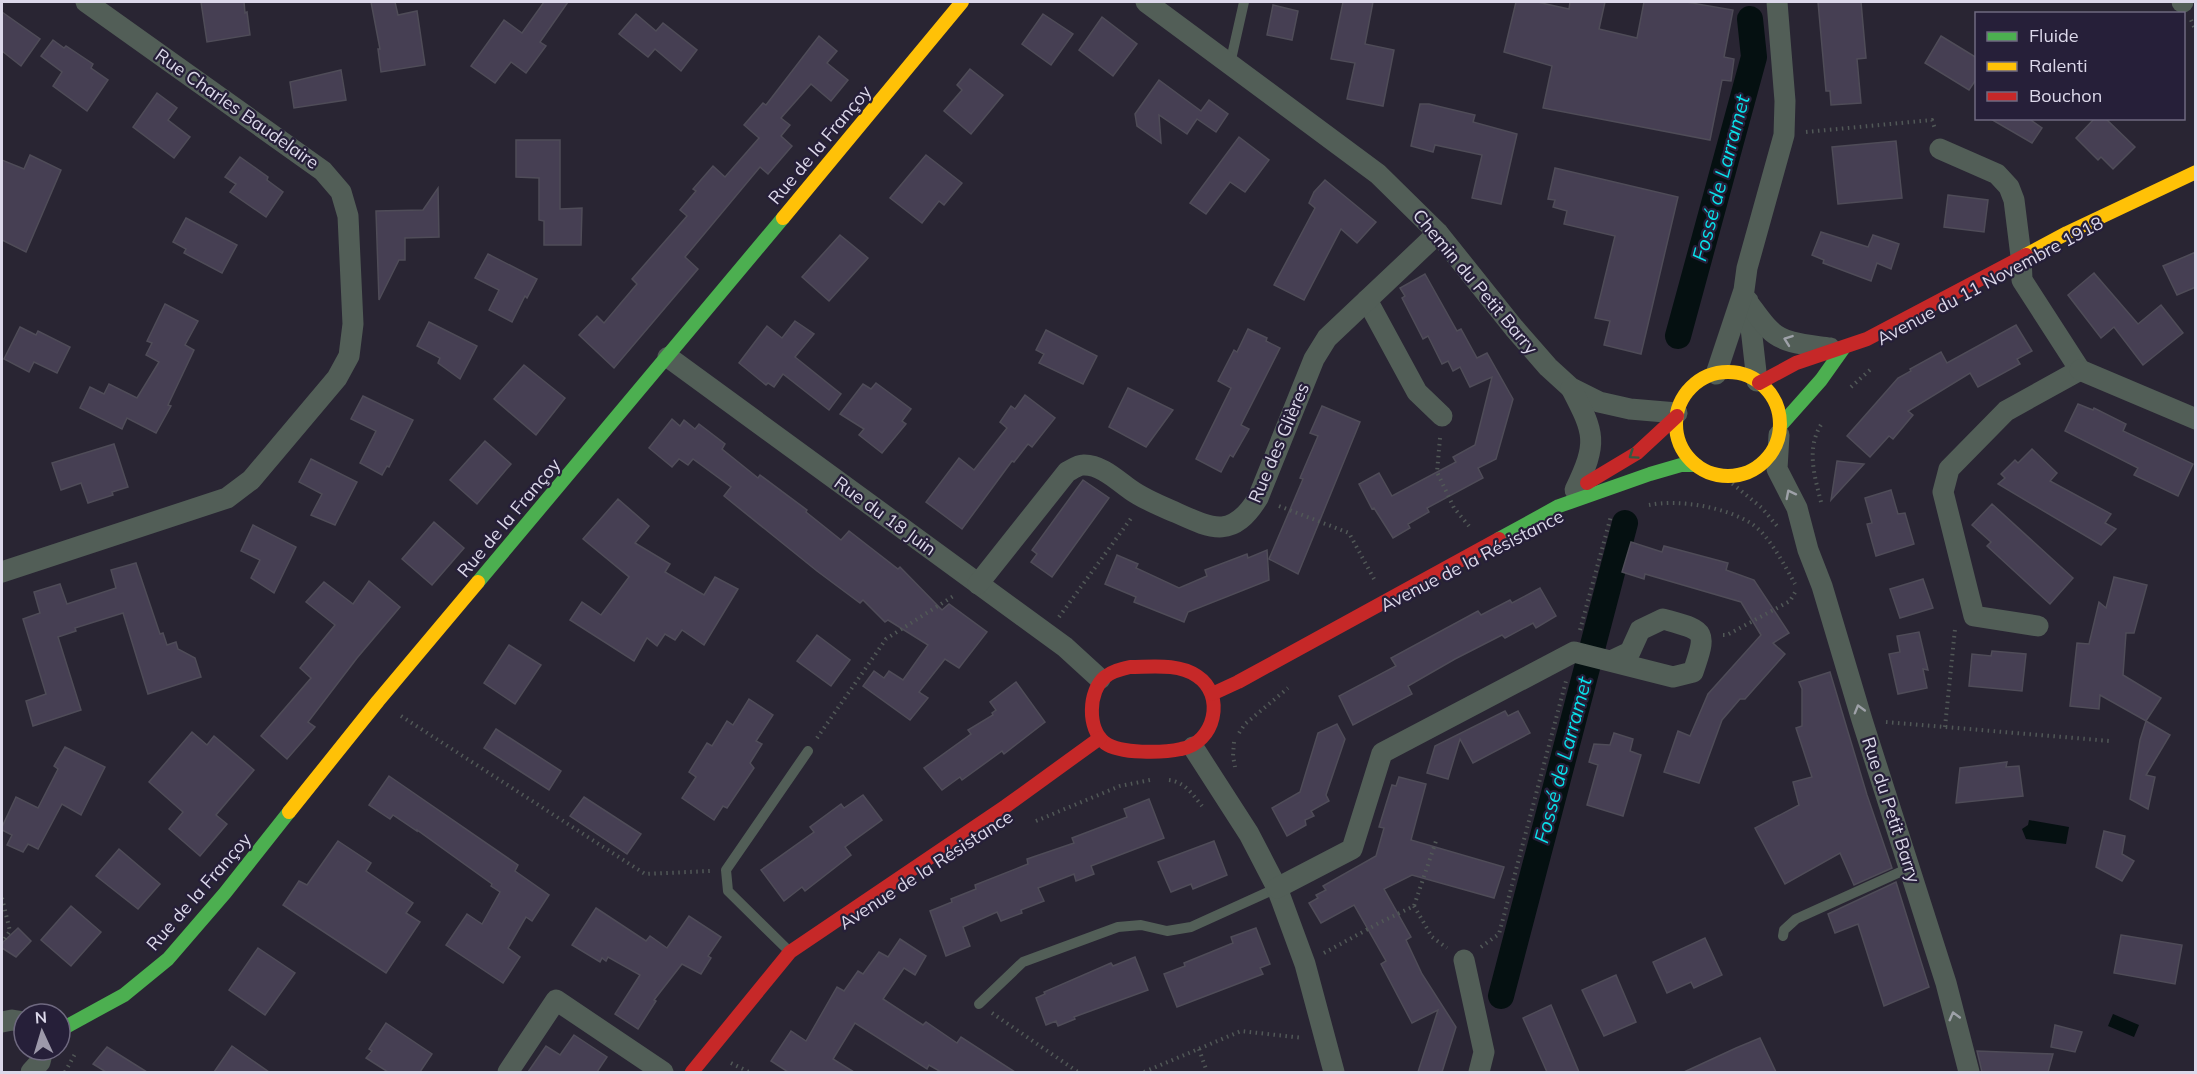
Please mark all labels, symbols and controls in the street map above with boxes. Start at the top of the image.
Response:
legend [1975,12,2185,120]
text: Fluide [2029,24,2079,47]
street label: Rue Charles Baudelaire [151,43,324,174]
text: Ralenti [2029,54,2087,77]
street label: Rue de la Françoy [763,80,876,209]
text: Bouchon [2029,84,2102,107]
water label: Fossé de Larramet [1686,91,1755,264]
street label: Chemin du Petit Barry [1408,204,1543,359]
street label: Avenue du 11 Novembre 1918 [1873,211,2107,350]
one-way arrow [1783,334,1794,347]
street label: Rue des Glières [1243,379,1314,506]
one-way arrow [1629,447,1640,458]
street label: Rue de la Françoy [452,453,565,582]
street label: Rue du 18 Juin [830,471,941,560]
one-way arrow [1786,490,1797,500]
street label: Avenue de la Résistance [1376,504,1567,617]
water label: Fossé de Larramet [1528,673,1597,846]
one-way arrow [1854,705,1866,715]
street label: Rue du Petit Barry [1857,734,1926,886]
street label: Avenue de la Résistance [834,805,1017,934]
street label: Rue de la Françoy [141,828,256,955]
north arrow [12,1002,72,1062]
text: N [34,1007,48,1027]
one-way arrow [1949,1011,1962,1021]

